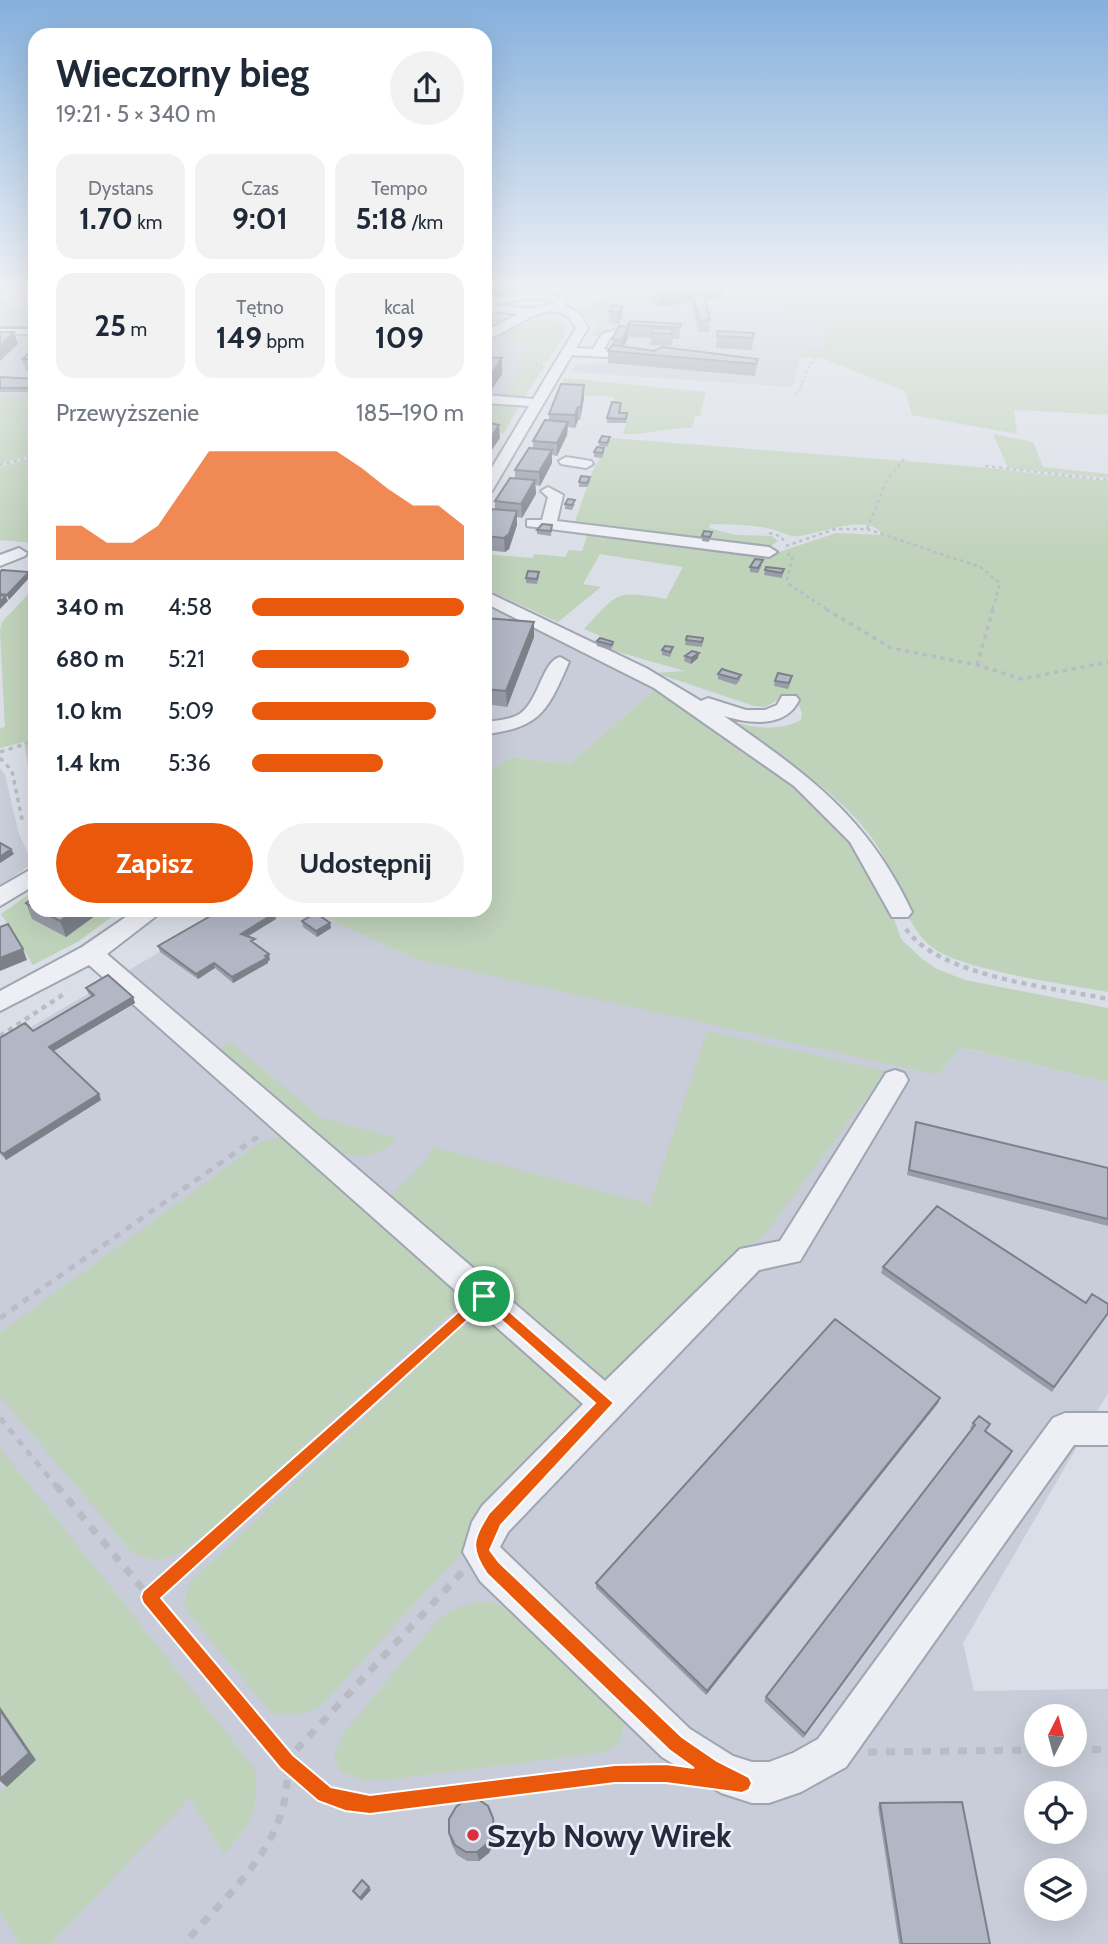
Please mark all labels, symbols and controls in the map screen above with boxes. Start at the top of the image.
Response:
text: Wieczorny bieg [56,50,309,97]
button: share [390,51,464,125]
text: 19:21 · 5 × 340 m [56,100,216,128]
text: Dystans [88,177,153,200]
text: Czas [241,177,279,200]
text: Tempo [371,177,427,200]
text: 1.70 [79,200,133,237]
text: 9:01 [232,200,288,237]
text: 5:18 [356,200,408,237]
text: km [133,211,162,234]
text: /km [408,211,443,234]
text: Tętno [236,296,284,319]
text: kcal [384,296,414,319]
text: 25 [94,307,126,344]
text: m [126,318,147,341]
text: 149 [216,319,262,356]
text: 109 [375,319,424,356]
text: bpm [262,330,304,353]
text: Przewyższenie [56,399,199,427]
text: 185–190 m [356,399,464,427]
text: 340 m [56,593,124,621]
text: 4:58 [168,593,212,621]
text: 680 m [56,645,124,673]
text: 5:21 [168,645,205,673]
text: 1.0 km [56,697,122,725]
text: 5:09 [168,697,214,725]
text: 1.4 km [56,749,120,777]
text: 5:36 [168,749,211,777]
button: Zapisz [56,823,253,903]
button: Udostępnij [267,823,464,903]
pin [454,1266,514,1326]
icon: arrive [465,1277,503,1315]
north arrow [1024,1704,1087,1768]
map controls [1024,1704,1087,1921]
button: locate [1024,1781,1087,1844]
place label: Szyb Nowy Wirek [487,1816,732,1855]
marker: Szyb Nowy Wirek [465,1827,481,1843]
button: layers [1024,1858,1087,1921]

